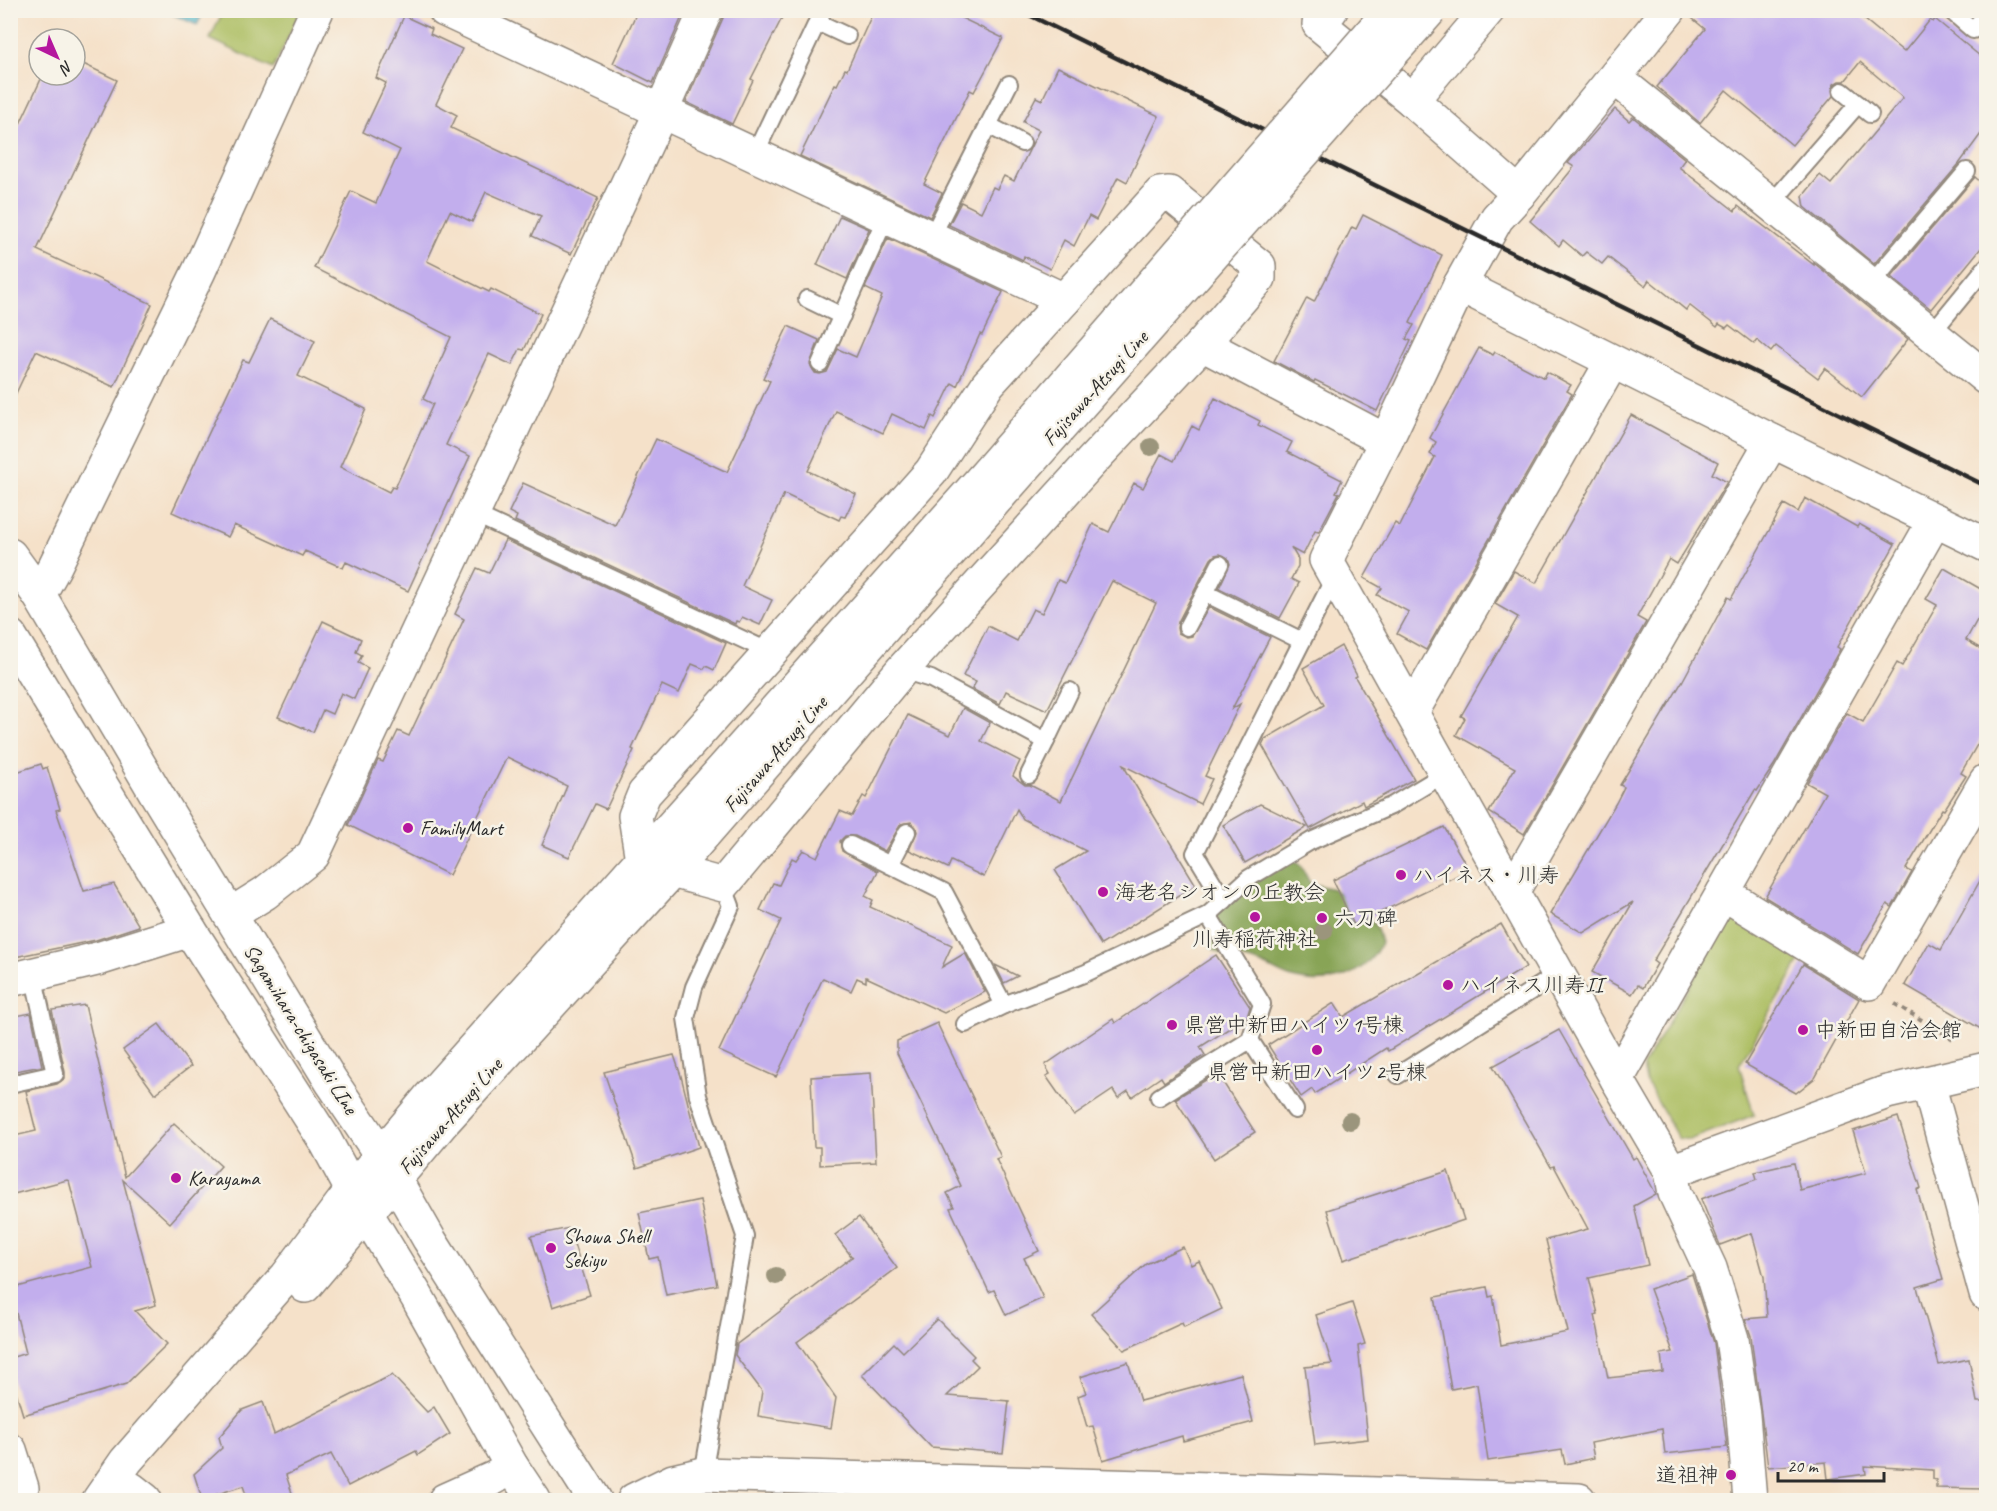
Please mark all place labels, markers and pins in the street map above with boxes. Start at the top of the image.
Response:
place label: FamilyMart [420,815,505,841]
marker: FamilyMart [401,821,415,835]
place label: ハイネス・川寿 [1413,862,1560,888]
marker: ハイネス・川寿 [1394,868,1408,882]
place label: 海老名シオンの丘教会 [1115,879,1325,905]
marker: 海老名シオンの丘教会 [1096,885,1110,899]
place label: 六刀碑 [1334,905,1397,931]
marker: 川寿稲荷神社 [1248,910,1262,924]
marker: 六刀碑 [1315,911,1329,925]
place label: 川寿稲荷神社 [1192,926,1318,952]
place label: ハイネス川寿II [1460,972,1607,998]
marker: ハイネス川寿II [1441,978,1455,992]
place label: 県営中新田ハイツ1号棟 [1184,1012,1403,1038]
place label: 中新田自治会館 [1815,1017,1962,1043]
marker: 県営中新田ハイツ1号棟 [1165,1018,1179,1032]
marker: 中新田自治会館 [1796,1023,1810,1037]
marker: 県営中新田ハイツ2号棟 [1310,1043,1324,1057]
place label: 県営中新田ハイツ2号棟 [1207,1059,1427,1085]
place label: Karayama [188,1165,261,1191]
marker: Karayama [169,1171,183,1185]
place label: Showa Shell Sekiyu [563,1223,652,1273]
marker: Showa Shell Sekiyu [544,1241,558,1255]
place label: 道祖神 [1656,1462,1719,1488]
marker: 道祖神 [1724,1468,1738,1482]

